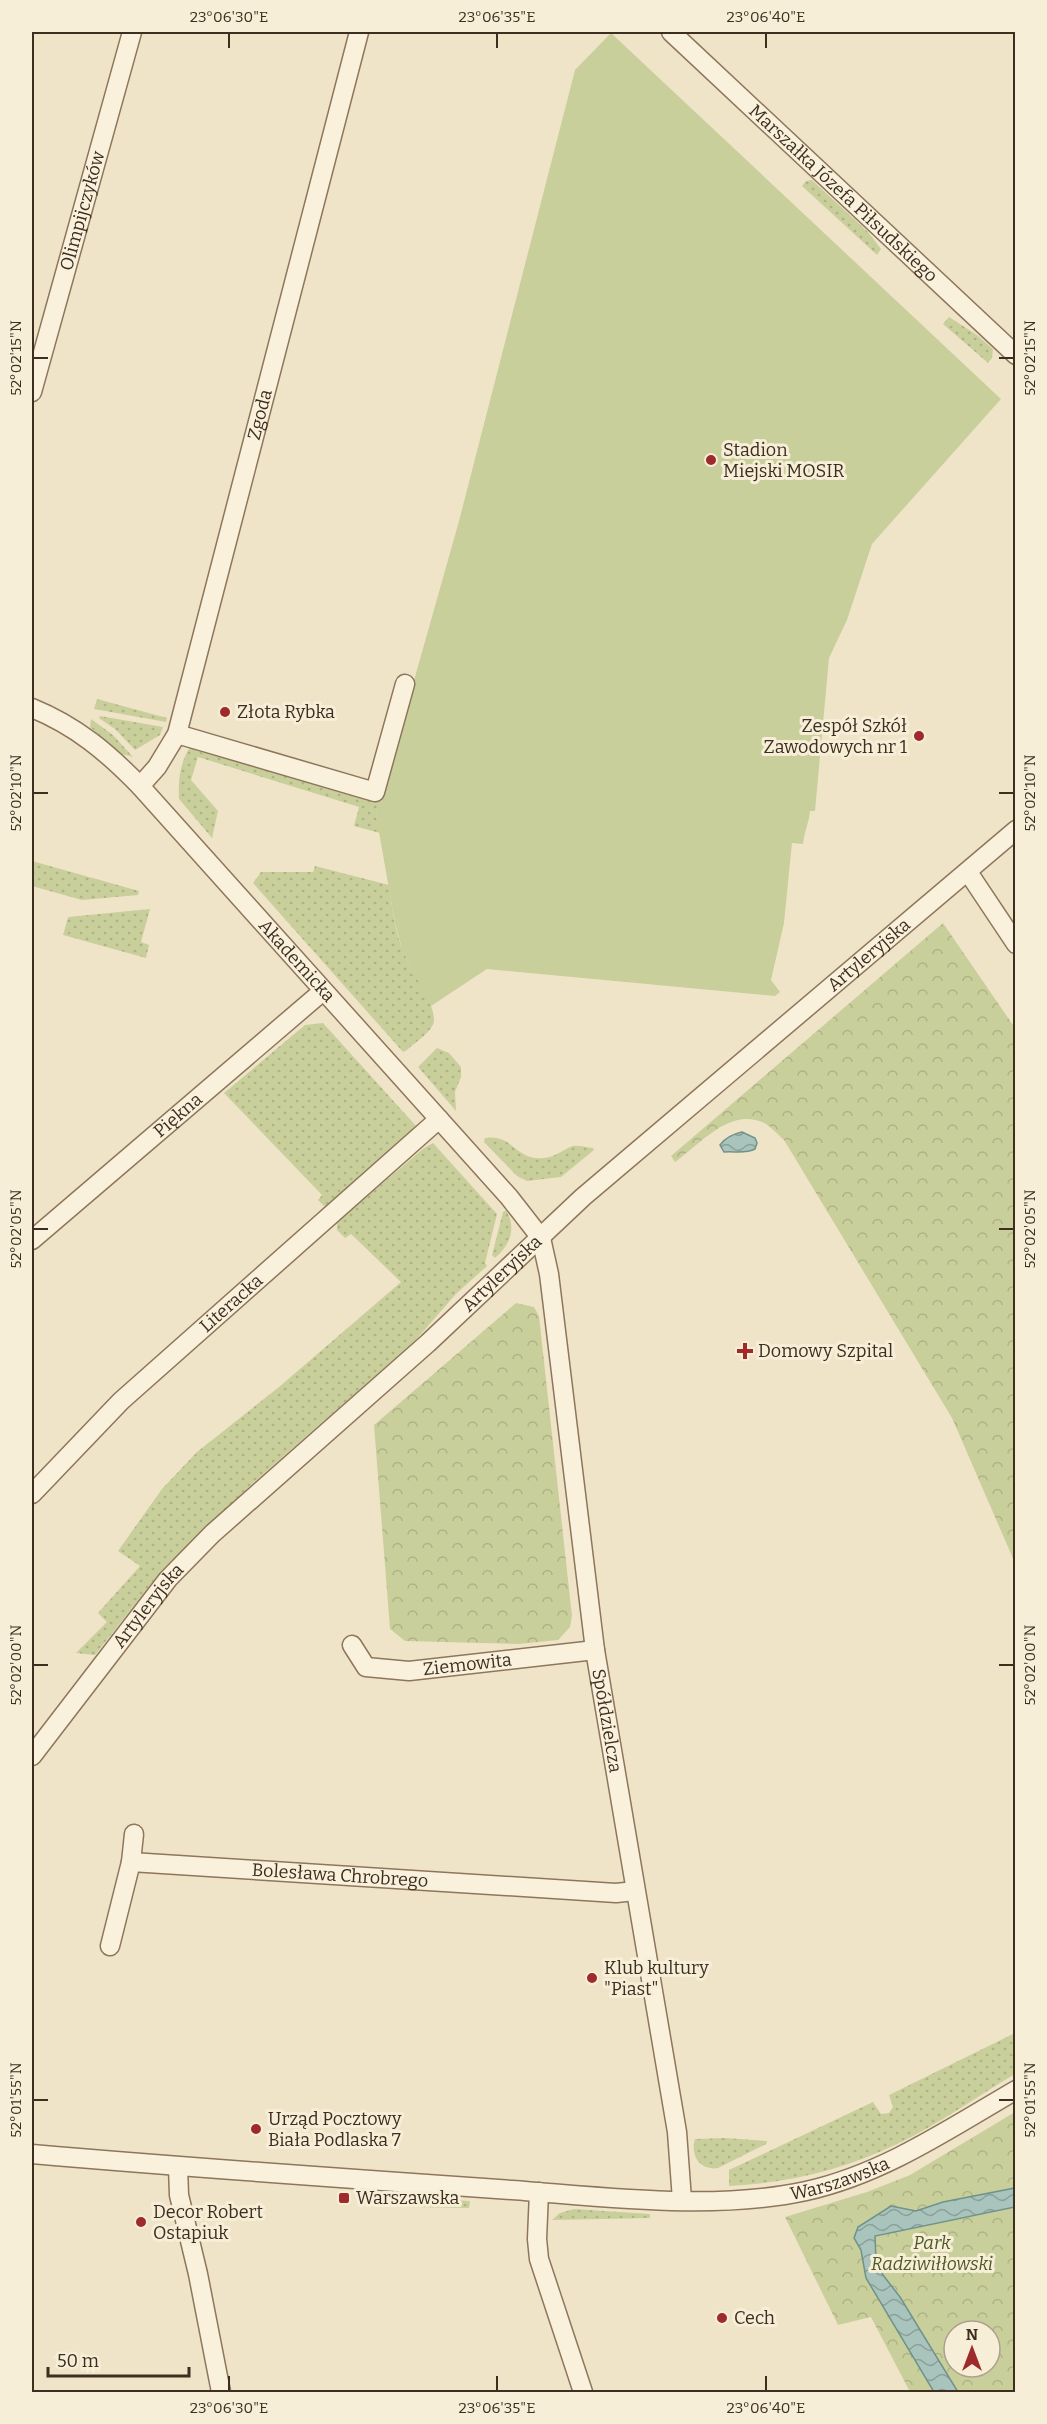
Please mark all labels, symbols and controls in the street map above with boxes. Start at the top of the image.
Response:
text: 23°06'30"E [190,8,268,26]
text: 23°06'35"E [459,8,535,26]
text: 23°06'40"E [727,8,805,26]
street label: Marszałka Józefa Piłsudskiego [744,100,942,287]
street label: Olimpijczyków [55,148,110,273]
text: 52°02'15"N [7,320,25,396]
text: 52°02'15"N [1021,320,1039,396]
street label: Zgoda [243,387,277,442]
place label: Stadion Miejski MOSIR [723,439,844,482]
marker: Stadion Miejski MOSIR [704,453,718,467]
place label: Złota Rybka [237,701,335,723]
marker: Złota Rybka [218,705,232,719]
place label: Zespół Szkół Zawodowych nr 1 [764,715,908,758]
marker: Zespół Szkół Zawodowych nr 1 [912,729,926,743]
text: 52°02'10"N [7,754,25,832]
text: 52°02'10"N [1021,754,1039,832]
street label: Artyleryjska [823,913,915,996]
street label: Akademicka [254,915,340,1007]
street label: Piękna [149,1088,207,1142]
text: 52°02'05"N [7,1189,25,1269]
text: 52°02'05"N [1021,1189,1039,1269]
street label: Artyleryjska [457,1230,547,1316]
street label: Literacka [195,1269,267,1337]
place label: Domowy Szpital [758,1340,893,1362]
marker: Domowy Szpital [736,1342,754,1360]
street label: Artyleryjska [108,1559,188,1652]
text: 52°02'00"N [7,1625,25,1705]
text: 52°02'00"N [1021,1625,1039,1705]
street label: Ziemowita [422,1648,513,1680]
street label: Spółdzielcza [587,1667,627,1774]
street label: Bolesława Chrobrego [251,1859,429,1892]
place label: Klub kultury "Piast" [604,1957,709,2000]
marker: Klub kultury "Piast" [585,1971,599,1985]
text: 52°01'55"N [7,2062,25,2138]
text: 52°01'55"N [1021,2062,1039,2138]
place label: Urząd Pocztowy Biała Podlaska 7 [268,2108,402,2151]
marker: Urząd Pocztowy Biała Podlaska 7 [249,2122,263,2136]
street label: Warszawska [788,2152,893,2205]
place label: Warszawska [356,2187,459,2209]
marker: Warszawska [337,2191,351,2205]
place label: Decor Robert Ostapiuk [153,2201,263,2244]
marker: Decor Robert Ostapiuk [134,2215,148,2229]
park label: Park Radziwiłłowski [871,2232,993,2275]
place label: Cech [734,2307,775,2329]
marker: Cech [715,2311,729,2325]
north arrow [942,2319,1002,2379]
text: N [966,2325,978,2344]
scale bar [48,2340,189,2378]
text: 50 m [57,2350,99,2372]
text: 23°06'30"E [190,2399,268,2417]
text: 23°06'35"E [459,2399,535,2417]
text: 23°06'40"E [727,2399,805,2417]

